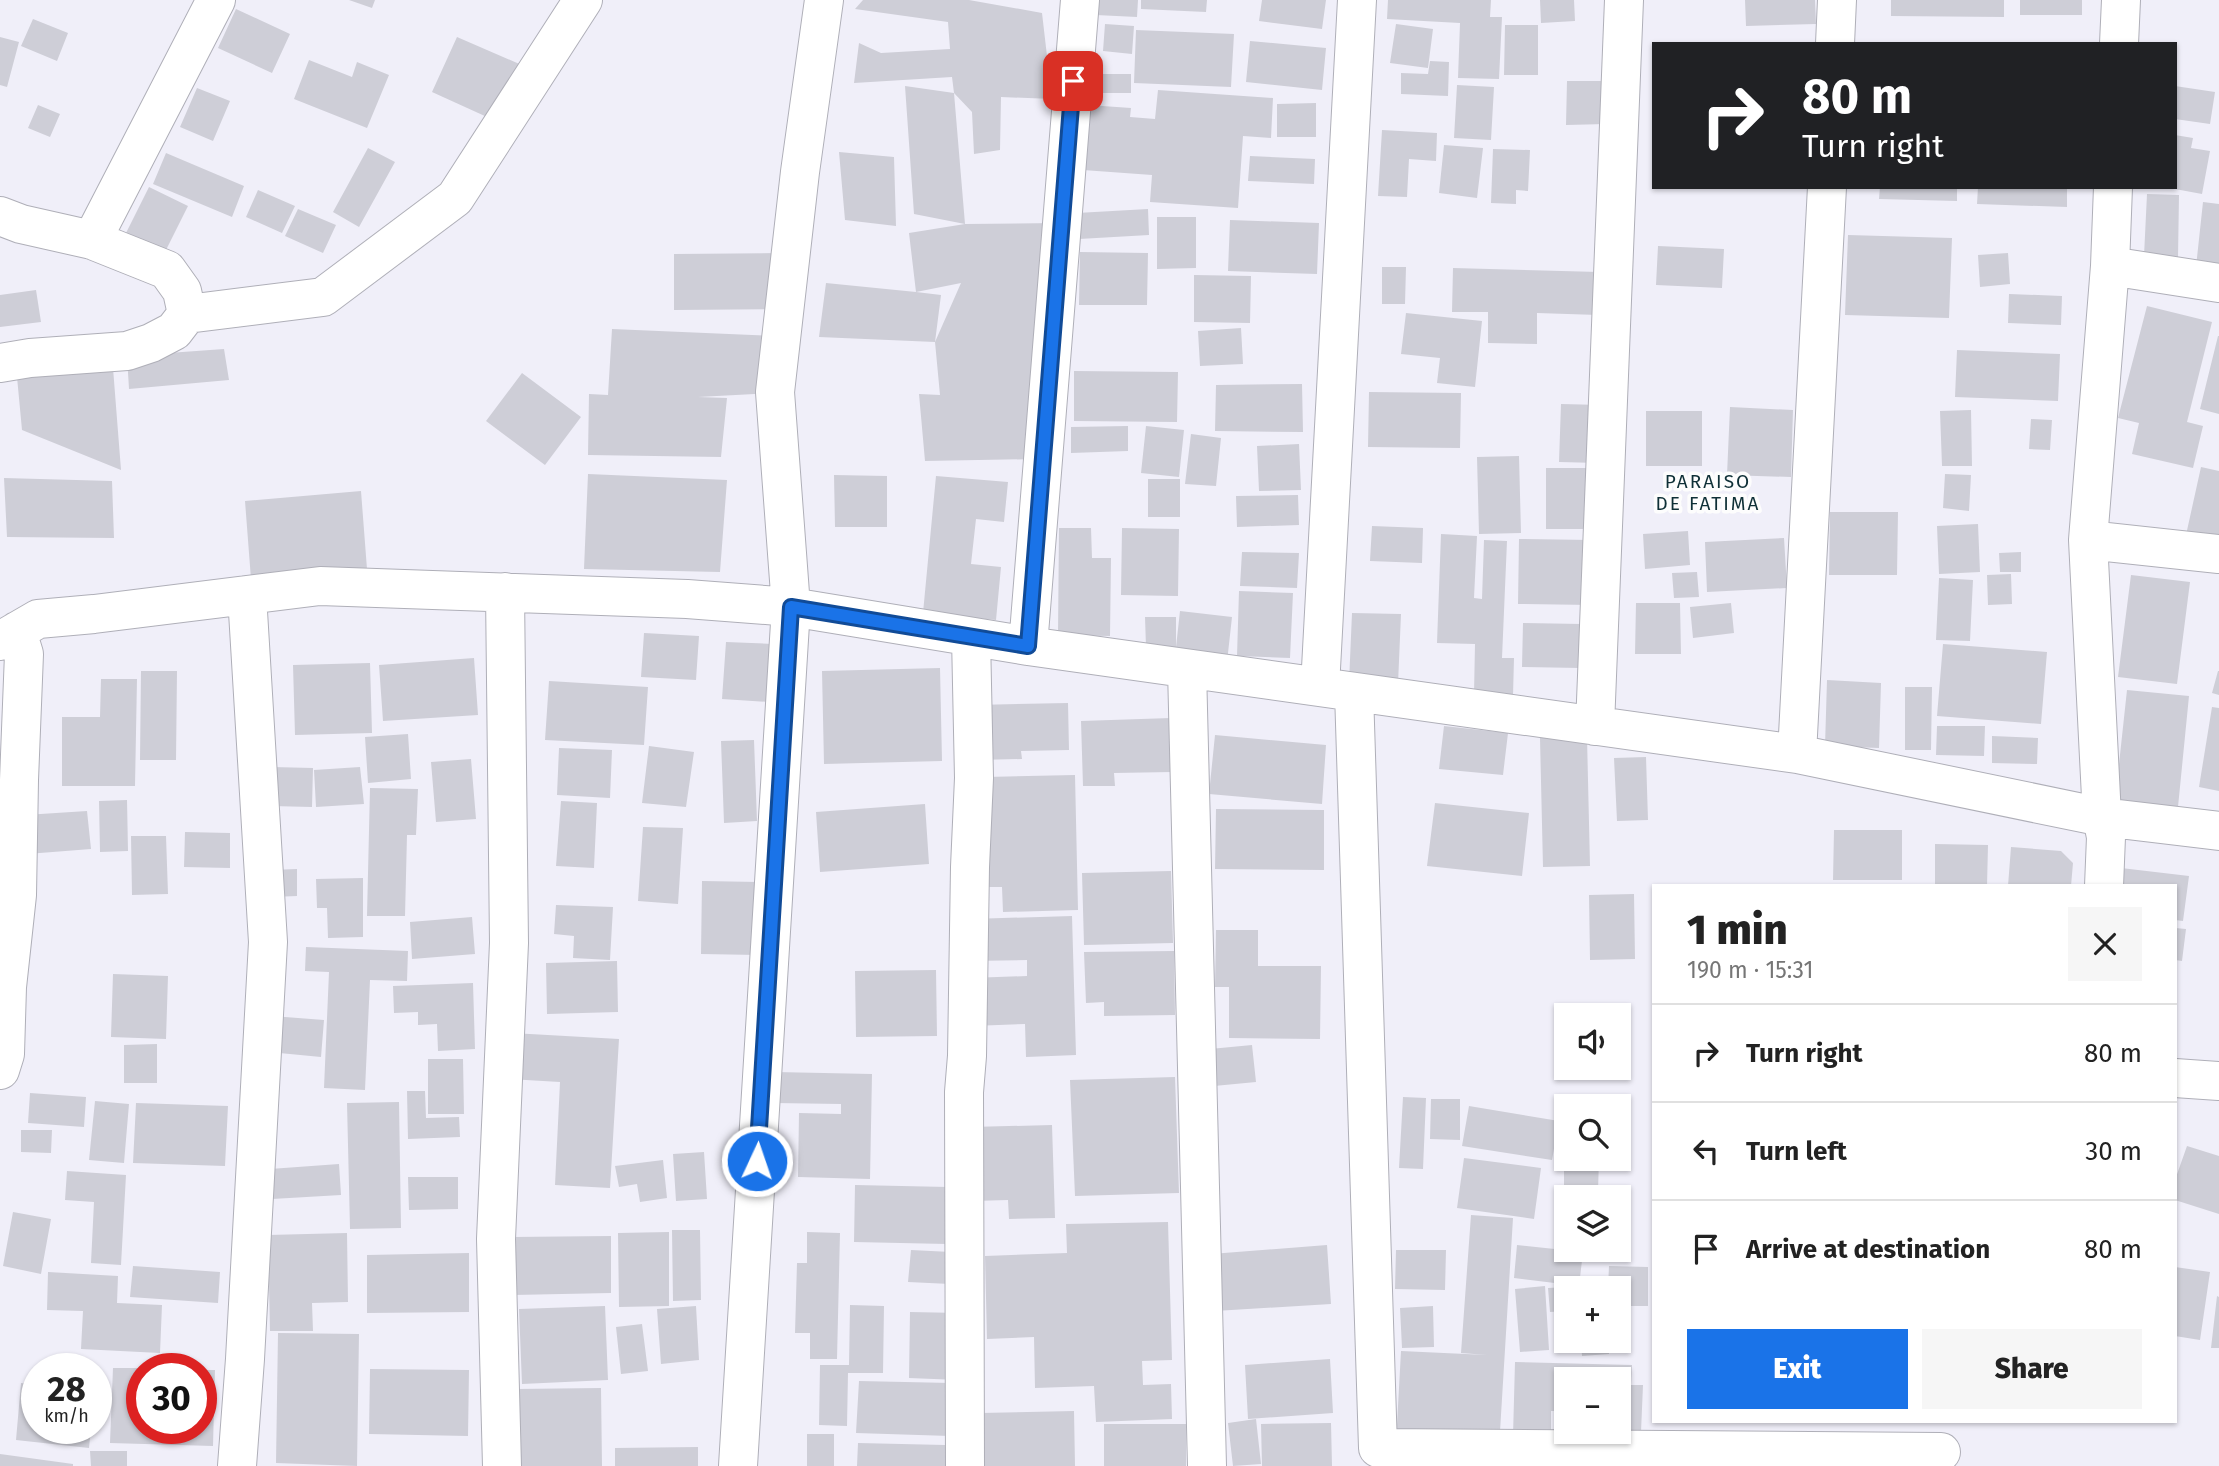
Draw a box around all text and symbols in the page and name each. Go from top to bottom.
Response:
pin [1043,51,1103,111]
icon: arrive [1054,62,1092,100]
text: 80 m [1802,67,1912,126]
icon: right [1687,70,1778,161]
text: Turn right [1802,127,1944,165]
district label: PARAISO DE FATIMA [1656,470,1760,515]
text: 1 min [1687,905,1788,955]
button: close [2068,907,2142,981]
text: 190 m · 15:31 [1687,956,1813,984]
map controls [1554,1003,1631,1444]
button: sound [1554,1003,1631,1080]
icon: right [1687,1034,1725,1072]
text: Turn right [1746,1038,1863,1069]
text: 80 m [2084,1038,2142,1069]
button: search [1554,1094,1631,1171]
position arrow [720,1124,794,1198]
icon: left [1687,1132,1725,1170]
text: Turn left [1746,1136,1847,1167]
text: 30 m [2085,1136,2142,1167]
button: layers [1554,1185,1631,1262]
icon: arrive [1687,1230,1725,1268]
text: Arrive at destination [1746,1234,1990,1265]
text: 80 m [2084,1234,2142,1265]
button: + [1554,1276,1631,1353]
button: Exit [1687,1329,1908,1409]
button: Share [1922,1329,2142,1409]
speed limit sign: 30 [126,1353,217,1444]
button: − [1554,1367,1631,1444]
text: 28 [47,1368,86,1410]
text: km/h [44,1405,89,1427]

